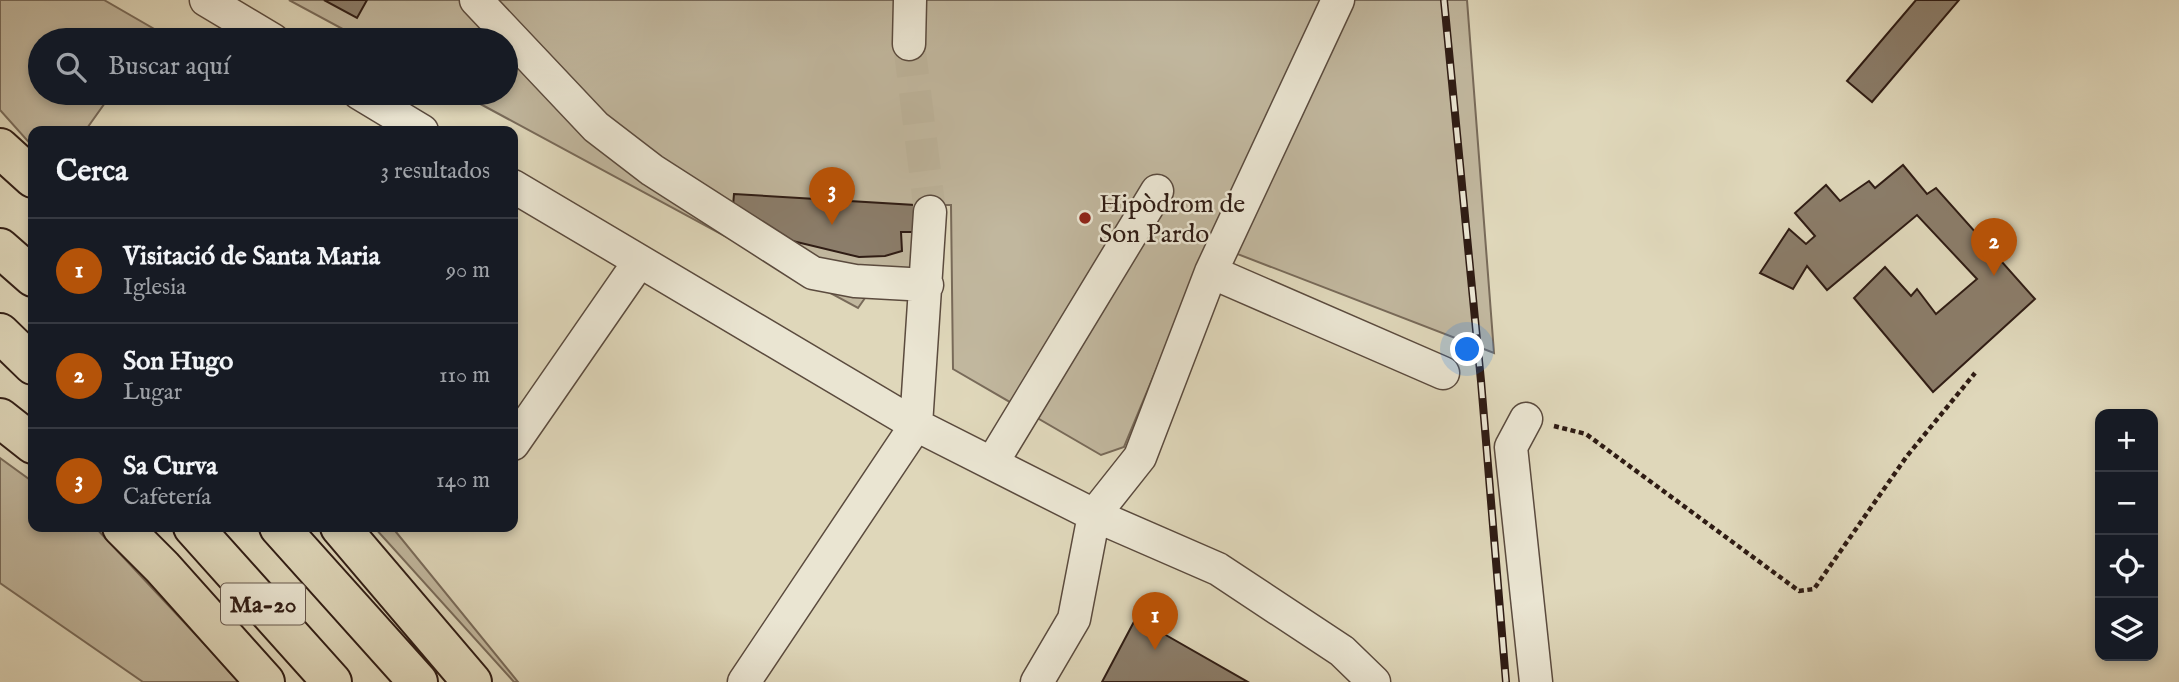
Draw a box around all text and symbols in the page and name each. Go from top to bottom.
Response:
search box [28,28,518,105]
icon: search [52,48,90,86]
text: Buscar aquí [108,50,230,83]
text: Cerca [56,153,128,191]
text: 3 resultados [380,157,490,186]
pin: 3 [809,167,855,225]
place label: Hipòdrom de Son Pardo [1099,188,1245,251]
marker: Hipòdrom de Son Pardo [1077,210,1093,226]
pin: 2 [1971,218,2017,276]
text: Visitació de Santa Maria [123,240,380,273]
text: 1 [75,256,83,285]
text: 90 m [446,256,490,285]
text: Iglesia [123,273,186,302]
your location [1450,332,1484,366]
text: Son Hugo [123,345,233,378]
text: 2 [74,361,84,390]
text: 110 m [439,361,490,390]
text: Lugar [123,378,182,407]
map controls [2095,409,2158,661]
button: + [2095,409,2158,472]
text: Sa Curva [123,450,218,483]
text: 3 [75,466,83,495]
text: 140 m [436,466,490,495]
button: − [2095,472,2158,535]
text: Cafetería [123,483,211,512]
button: locate [2095,535,2158,598]
road number: Ma-20 [221,584,305,624]
pin: 1 [1132,592,1178,650]
button: layers [2095,598,2158,661]

